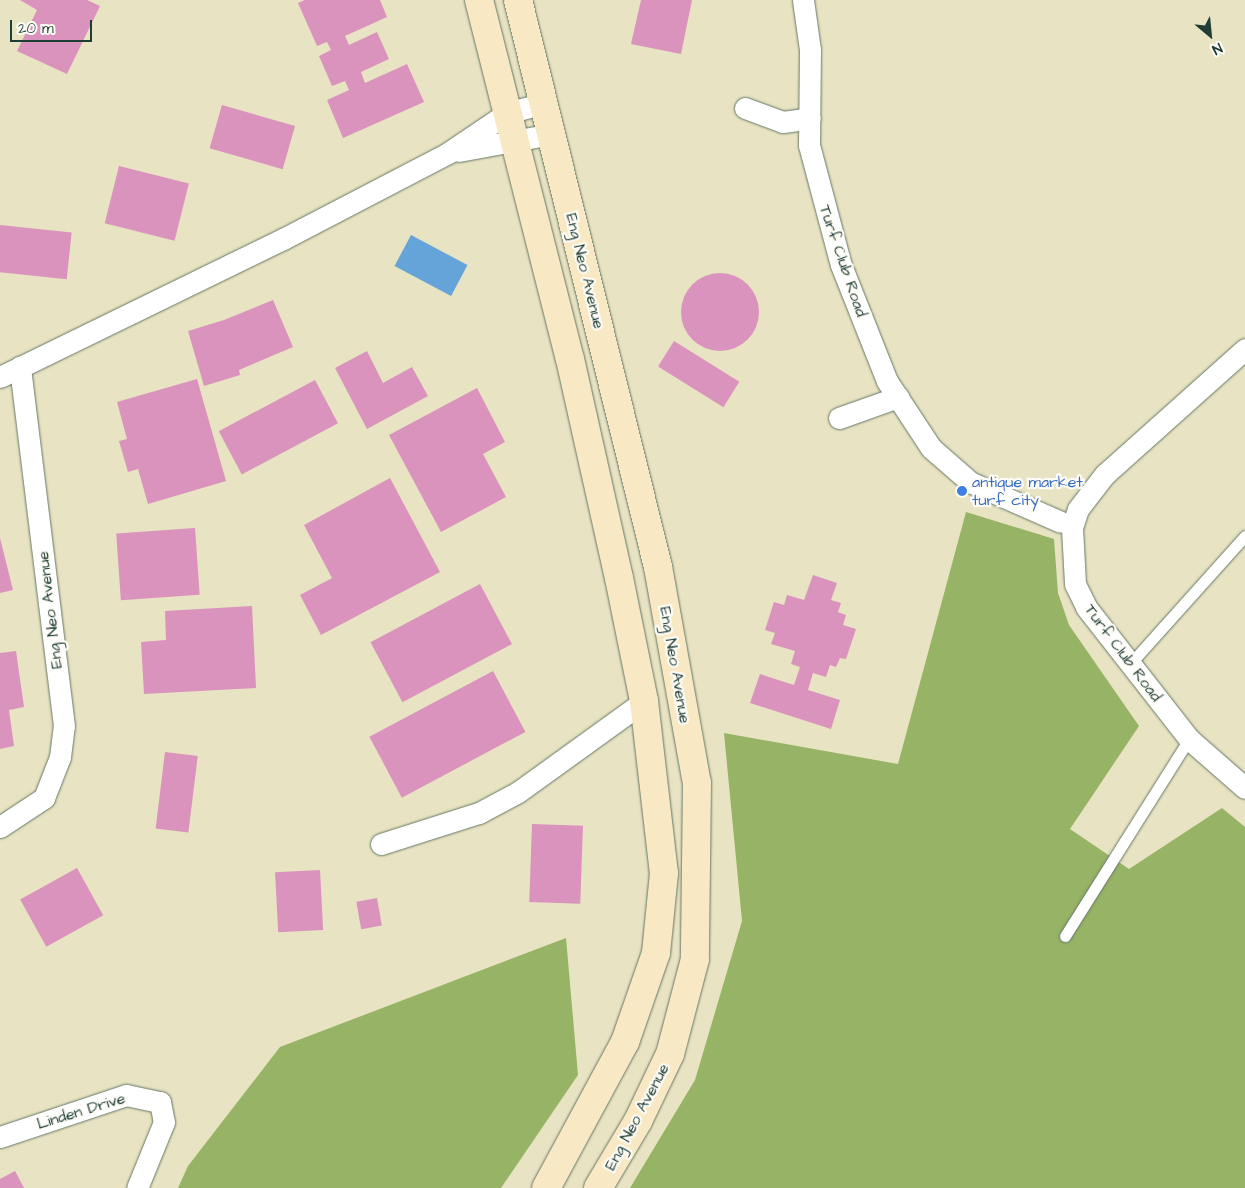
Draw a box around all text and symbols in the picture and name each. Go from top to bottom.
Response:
scale bar [12,10,95,42]
north arrow [1185,10,1235,60]
text: 20 m [18,18,54,39]
text: N [1208,37,1226,59]
street label: Turf Club Road [815,203,871,319]
street label: Eng Neo Avenue [561,211,609,331]
place label: antique market turf city [972,472,1083,510]
marker: antique market turf city [956,485,968,497]
street label: Eng Neo Avenue [33,550,67,670]
street label: Turf Club Road [1080,601,1166,705]
street label: Eng Neo Avenue [655,605,695,725]
street label: Eng Neo Avenue [601,1060,673,1174]
street label: Linden Drive [35,1088,127,1134]

